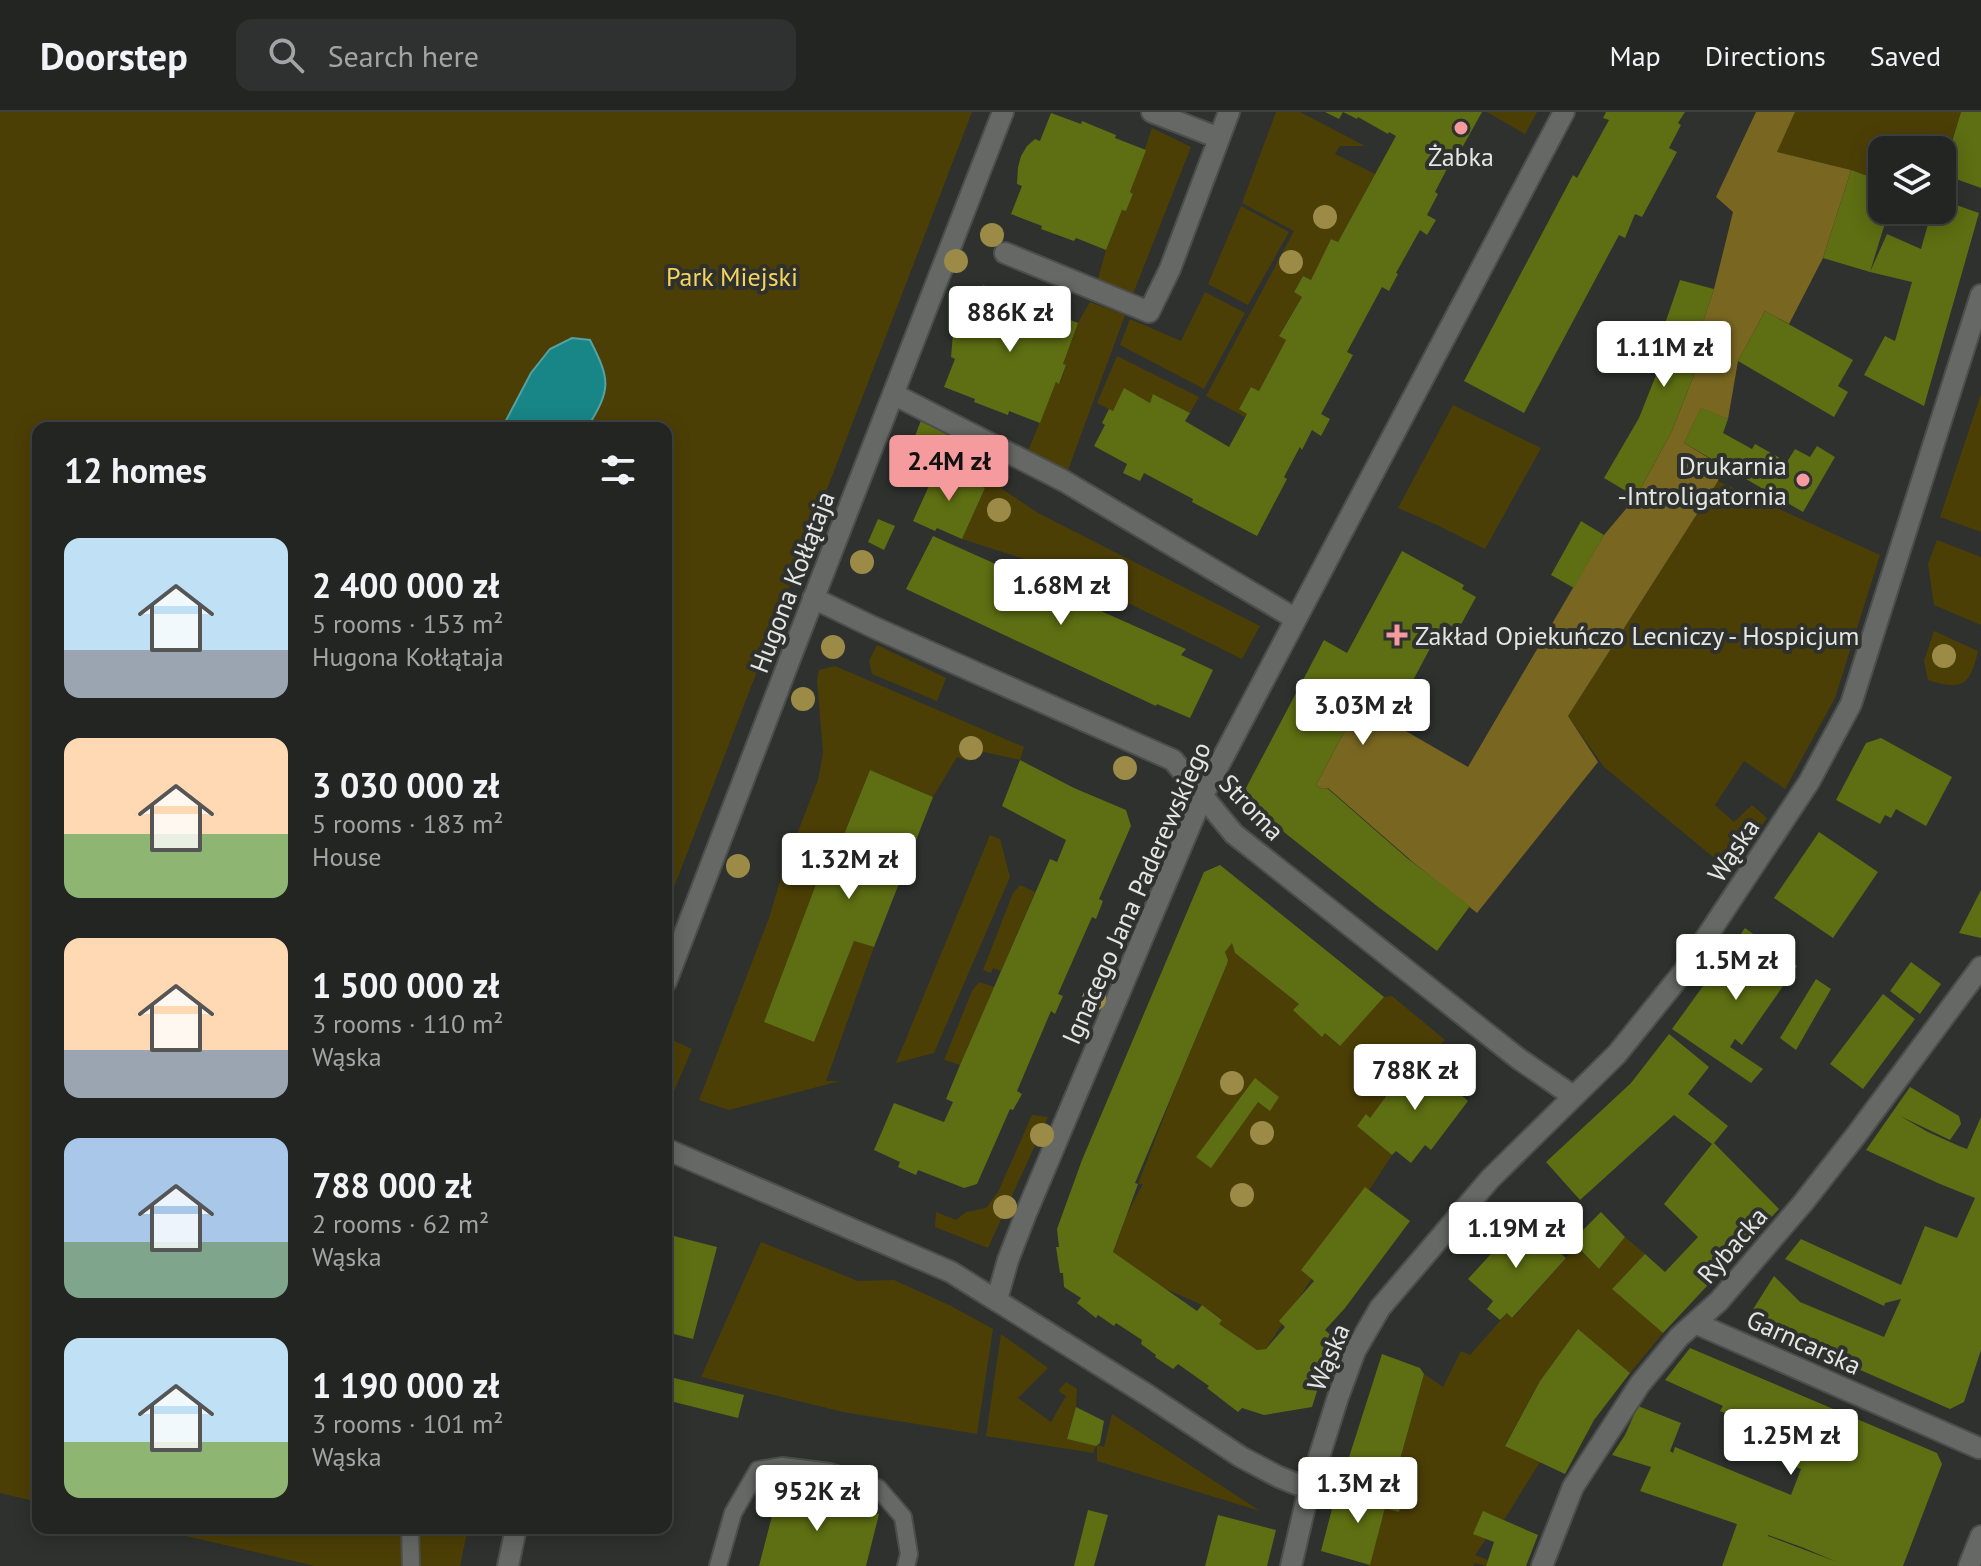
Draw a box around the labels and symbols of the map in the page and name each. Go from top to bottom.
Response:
marker: Żabka [1452,119,1470,137]
place label: Żabka [1428,140,1494,173]
park label: Park Miejski [666,260,798,293]
pin: 886K zł [936,286,1084,354]
pin: 1.11M zł [1581,321,1747,389]
pin: 2.4M zł [875,435,1023,503]
place label: Drukarnia -Introligatornia [1617,449,1787,512]
marker: Drukarnia -Introligatornia [1794,471,1812,489]
street label: Hugona Kołłątaja [742,487,842,677]
pin: 1.68M zł [978,559,1144,627]
place label: Zakład Opiekuńczo Lecniczy - Hospicjum [1415,619,1859,652]
marker: Zakład Opiekuńczo Lecniczy - Hospicjum [1386,624,1408,646]
pin: 3.03M zł [1280,679,1446,747]
street label: Ignacego Jana Paderewskiego [1054,737,1218,1049]
street label: Stroma [1213,767,1291,847]
street label: Wąska [1700,812,1766,888]
pin: 1.32M zł [766,833,932,901]
pin: 1.5M zł [1662,934,1810,1002]
pin: 788K zł [1341,1044,1489,1112]
street label: Rybacka [1690,1200,1774,1290]
pin: 1.19M zł [1433,1202,1599,1270]
street label: Garncarska [1742,1302,1866,1382]
street label: Wąska [1299,1318,1357,1396]
pin: 1.25M zł [1708,1409,1874,1477]
pin: 1.3M zł [1284,1457,1432,1525]
pin: 952K zł [743,1465,891,1533]

